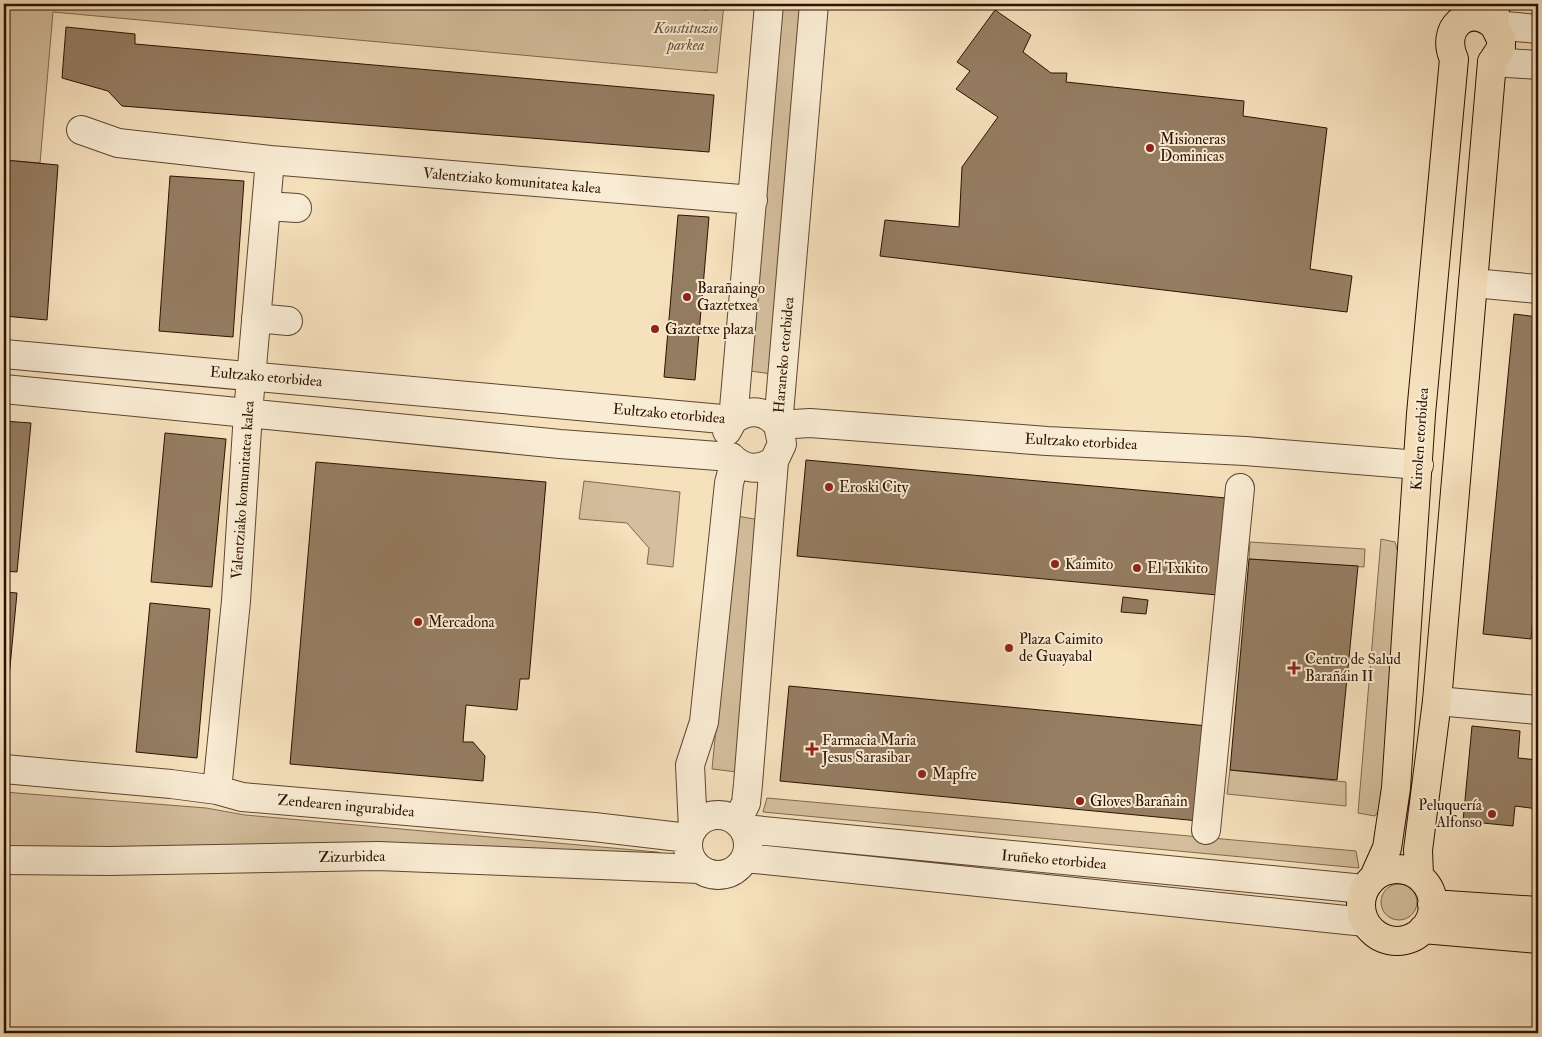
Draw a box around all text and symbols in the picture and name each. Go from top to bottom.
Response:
park label: Konstituzio parkea [653,19,718,55]
place label: Misioneras Dominicas [1160,130,1226,166]
marker: Misioneras Dominicas [1144,142,1156,154]
street label: Valentziako komunitatea kalea [422,164,603,198]
place label: Barañaingo Gaztetxea [697,279,765,315]
marker: Barañaingo Gaztetxea [681,291,693,303]
street label: Haraneko etorbidea [769,295,799,414]
place label: Gaztetxe plaza [665,320,755,340]
marker: Gaztetxe plaza [649,323,661,335]
street label: Eultzako etorbidea [209,363,324,391]
street label: Kirolen etorbidea [1407,386,1433,491]
street label: Valentziako komunitatea kalea [227,399,259,580]
street label: Eultzako etorbidea [612,400,727,428]
street label: Eultzako etorbidea [1024,430,1139,454]
place label: Eroski City [839,478,909,497]
marker: Eroski City [823,481,835,493]
place label: Kaimito [1065,555,1113,574]
marker: Kaimito [1049,558,1061,570]
place label: El Txikito [1147,559,1208,578]
marker: El Txikito [1131,562,1143,574]
place label: Mercadona [428,613,496,632]
marker: Mercadona [412,616,424,628]
place label: Plaza Caimito de Guayabal [1019,630,1103,666]
marker: Plaza Caimito de Guayabal [1003,642,1015,654]
place label: Centro de Salud Barañáin II [1305,650,1402,686]
marker: Centro de Salud Barañáin II [1287,661,1301,675]
place label: Farmacia Maria Jesus Sarasibar [821,731,917,768]
marker: Farmacia Maria Jesus Sarasibar [806,743,818,755]
place label: Mapfre [932,765,977,785]
marker: Mapfre [916,768,928,780]
street label: Zendearen ingurabidea [277,791,416,822]
place label: Gloves Barañain [1090,792,1188,811]
marker: Gloves Barañain [1074,795,1086,807]
place label: Peluquería Alfonso [1418,796,1483,832]
marker: Peluquería Alfonso [1486,808,1498,820]
street label: Iruñeko etorbidea [1001,846,1108,874]
street label: Zizurbidea [318,847,386,867]

